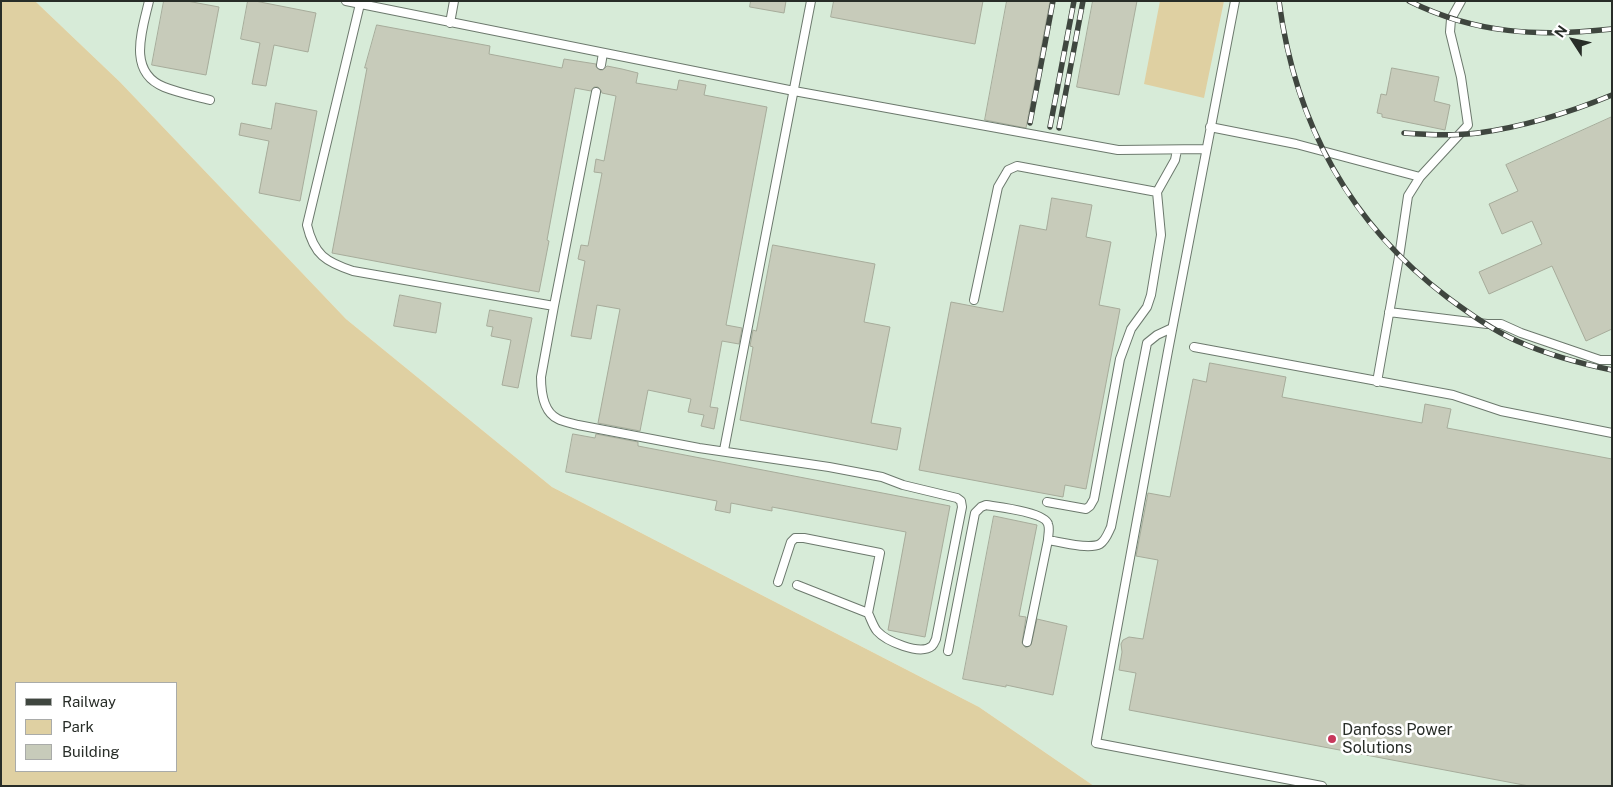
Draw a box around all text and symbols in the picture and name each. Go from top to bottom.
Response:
north arrow [1548,15,1598,65]
text: N [1551,22,1570,40]
legend [15,682,178,772]
text: Railway [62,693,116,710]
text: Park [62,718,94,735]
place label: Danfoss Power Solutions [1342,720,1453,758]
marker: Danfoss Power Solutions [1326,733,1338,745]
text: Building [62,743,120,760]

